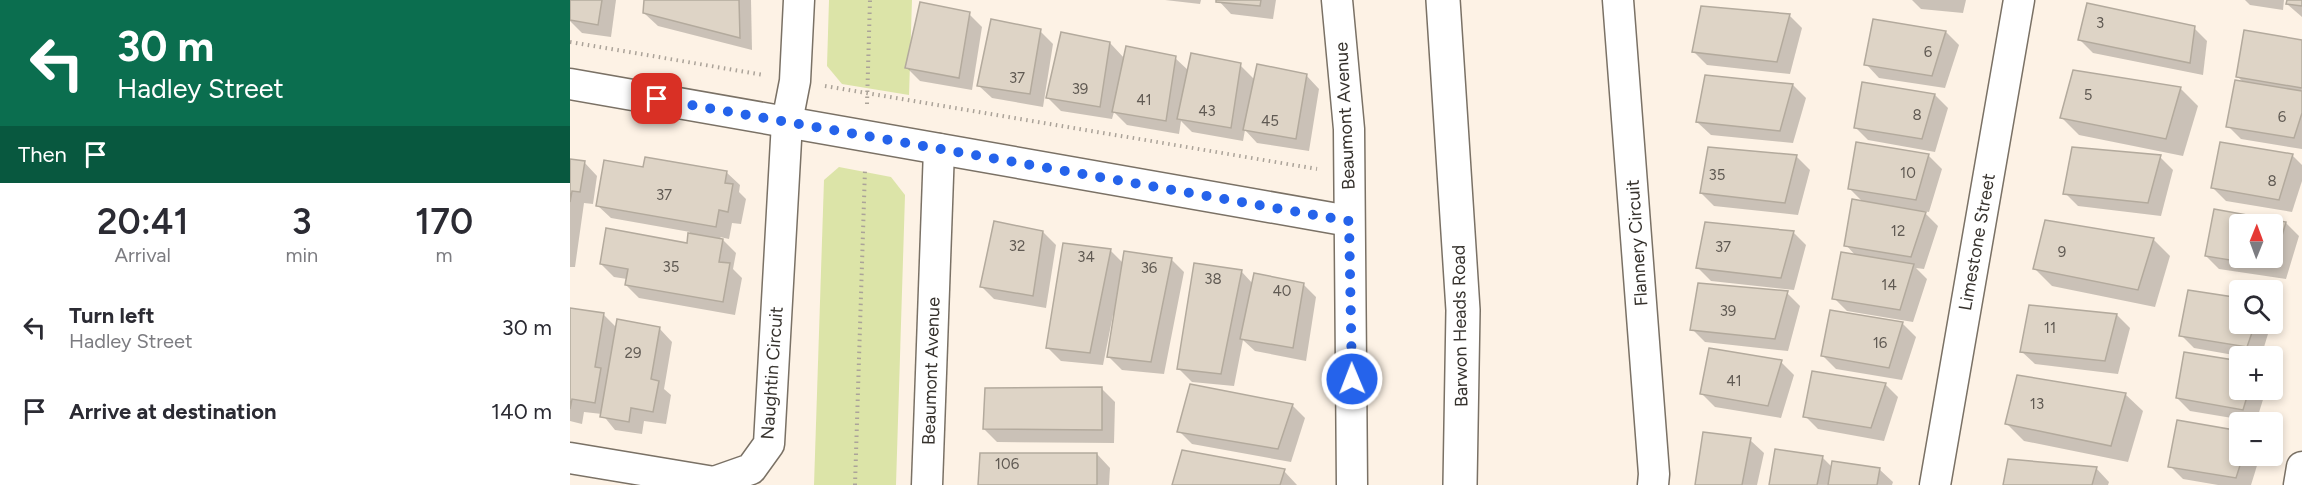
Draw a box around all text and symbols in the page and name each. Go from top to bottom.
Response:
house number: 3 [2096,14,2104,32]
text: 30 m [117,21,214,72]
icon: left [18,24,96,102]
street label: Beaumont Avenue [1330,41,1360,190]
house number: 6 [1924,43,1933,61]
house number: 37 [1009,69,1025,87]
text: Hadley Street [117,72,284,105]
pin [631,73,682,124]
house number: 39 [1072,80,1088,98]
icon: arrive [640,82,673,115]
house number: 5 [2084,86,2092,104]
house number: 41 [1136,91,1152,109]
house number: 43 [1198,102,1216,120]
house number: 8 [1912,106,1922,124]
house number: 6 [2278,108,2287,126]
house number: 45 [1261,112,1279,130]
icon: arrive [79,138,112,171]
text: Then [18,141,67,168]
house number: 10 [1900,164,1916,182]
house number: 35 [1709,166,1725,184]
street label: Limestone Street [1954,171,2000,312]
house number: 8 [2267,172,2277,190]
street label: Flannery Circuit [1622,179,1652,307]
house number: 37 [656,186,672,204]
text: 20:41 [97,200,189,243]
text: 3 [292,200,312,243]
text: 170 [415,200,473,243]
north arrow [2229,214,2283,268]
map controls [2229,214,2283,466]
house number: 12 [1891,222,1905,240]
house number: 32 [1009,237,1025,255]
house number: 37 [1715,238,1731,256]
text: Arrival [114,243,171,267]
text: min [285,243,318,267]
text: m [436,243,453,267]
house number: 9 [2058,243,2066,261]
street label: Barwon Heads Road [1448,245,1472,407]
house number: 34 [1077,248,1095,266]
house number: 35 [663,258,679,276]
house number: 36 [1141,259,1158,277]
house number: 38 [1204,270,1222,288]
house number: 14 [1881,276,1897,294]
button: search [2229,280,2283,334]
house number: 40 [1273,282,1291,300]
street label: Beaumont Avenue [917,297,945,445]
text: Turn left [69,302,155,329]
house number: 39 [1720,302,1736,320]
street label: Naughtin Circuit [756,306,788,440]
icon: left [18,311,51,344]
text: 30 m [502,314,552,341]
house number: 11 [2044,319,2056,337]
text: Hadley Street [69,329,192,353]
house number: 16 [1873,334,1888,352]
house number: 29 [625,344,641,362]
button: + [2229,346,2283,400]
position arrow [1320,347,1384,411]
house number: 41 [1726,372,1742,390]
icon: arrive [18,395,51,428]
house number: 13 [2030,395,2044,413]
text: Arrive at destination [69,398,277,425]
text: 140 m [491,398,552,425]
button: − [2229,412,2283,466]
house number: 106 [995,455,1020,473]

